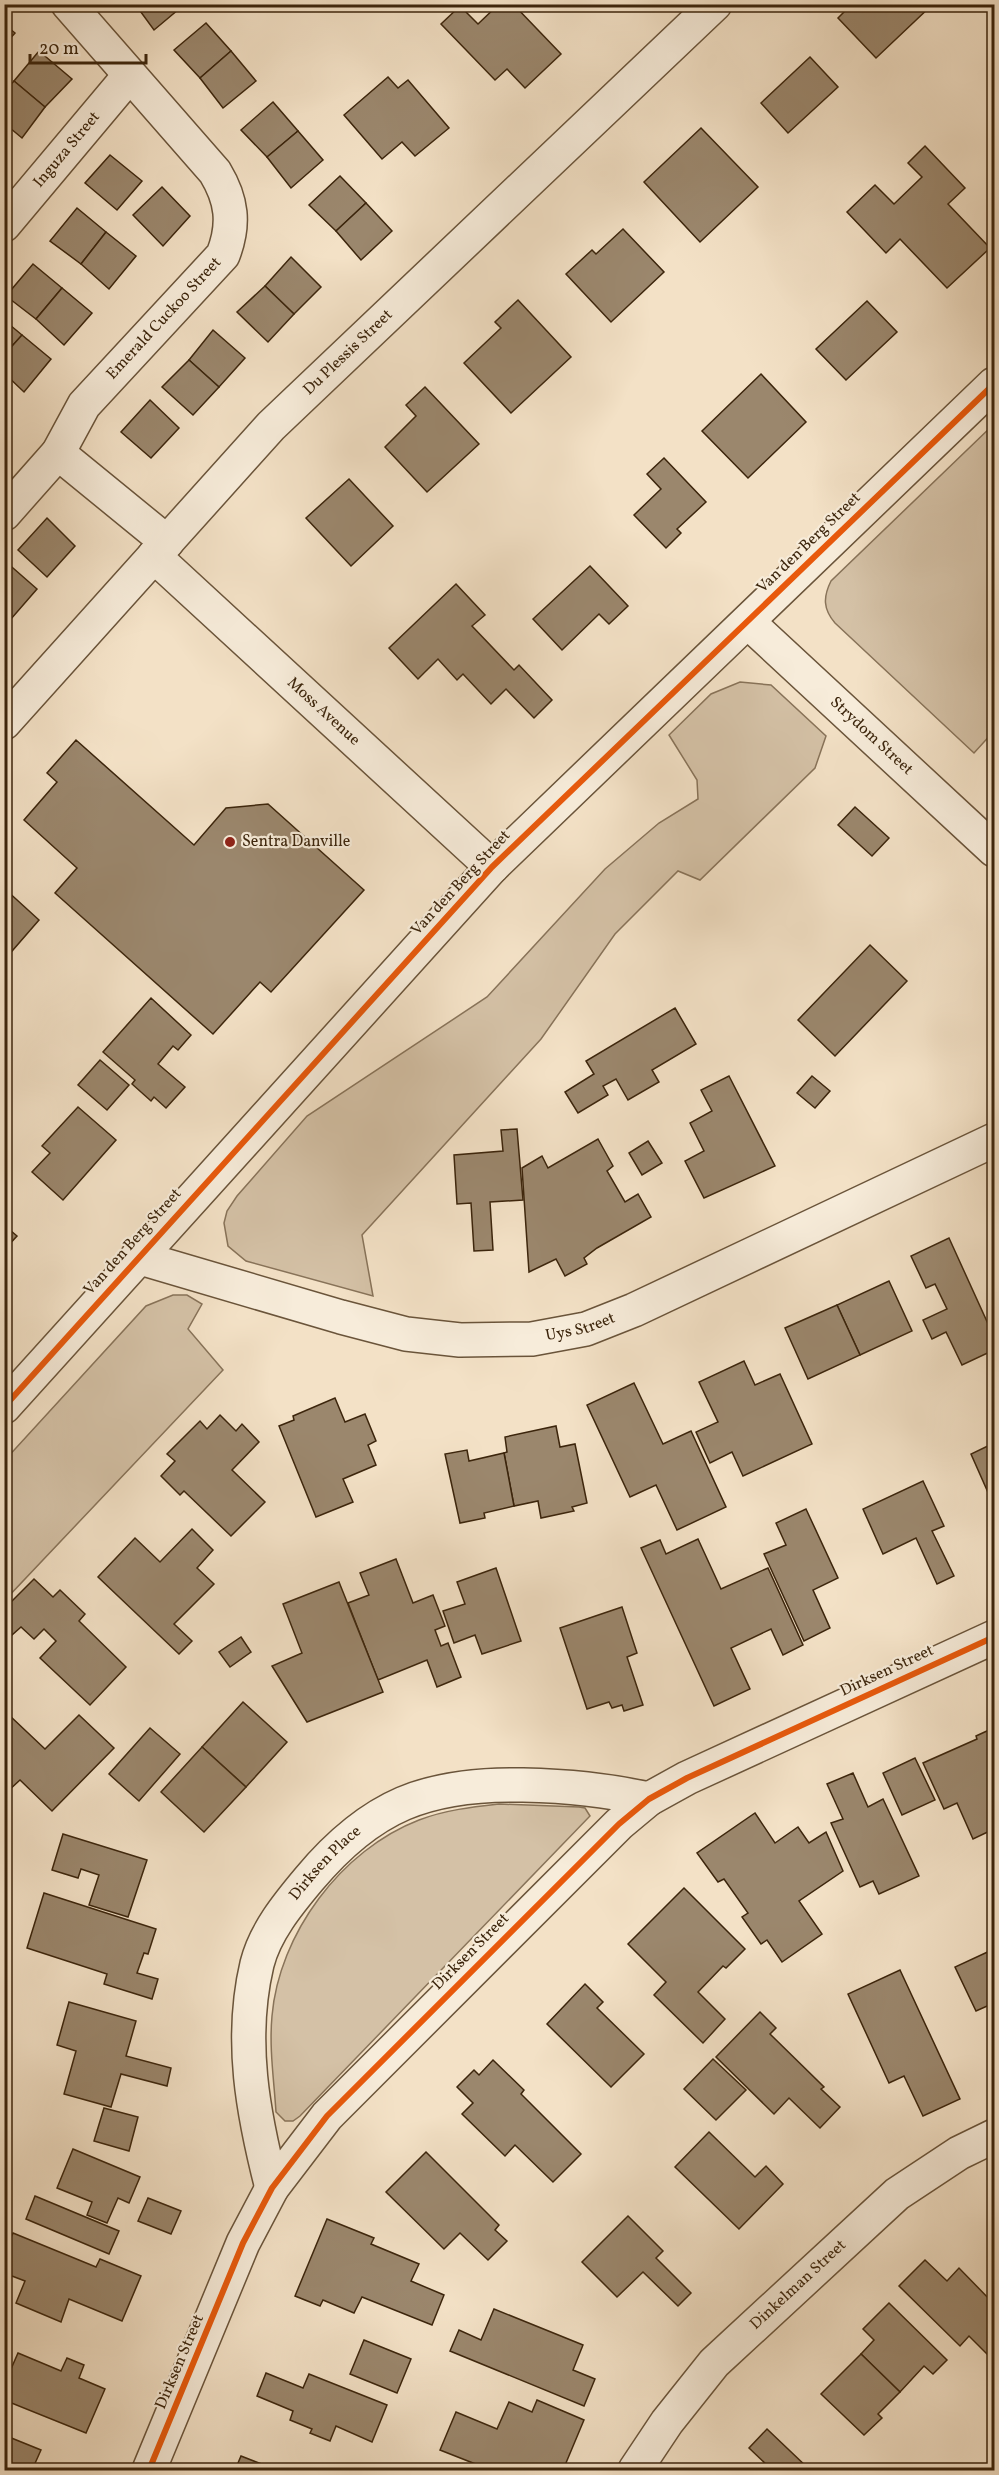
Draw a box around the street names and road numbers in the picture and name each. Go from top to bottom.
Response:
street label: Inguza Street [28,107,106,193]
street label: Emerald Cuckoo Street [102,252,227,385]
street label: Du Plessis Street [299,304,398,401]
street label: Van den Berg Street [752,487,866,599]
street label: Moss Avenue [282,672,365,751]
street label: Strydom Street [825,692,918,781]
street label: Van den Berg Street [406,825,516,941]
street label: Van den Berg Street [79,1183,187,1300]
street label: Uys Street [544,1307,619,1347]
street label: Dirksen Street [837,1640,938,1702]
street label: Dirksen Place [284,1821,366,1905]
street label: Dirksen Street [427,1908,515,1996]
street label: Dinkelman Street [745,2235,852,2335]
street label: Dirksen Street [150,2311,210,2413]

